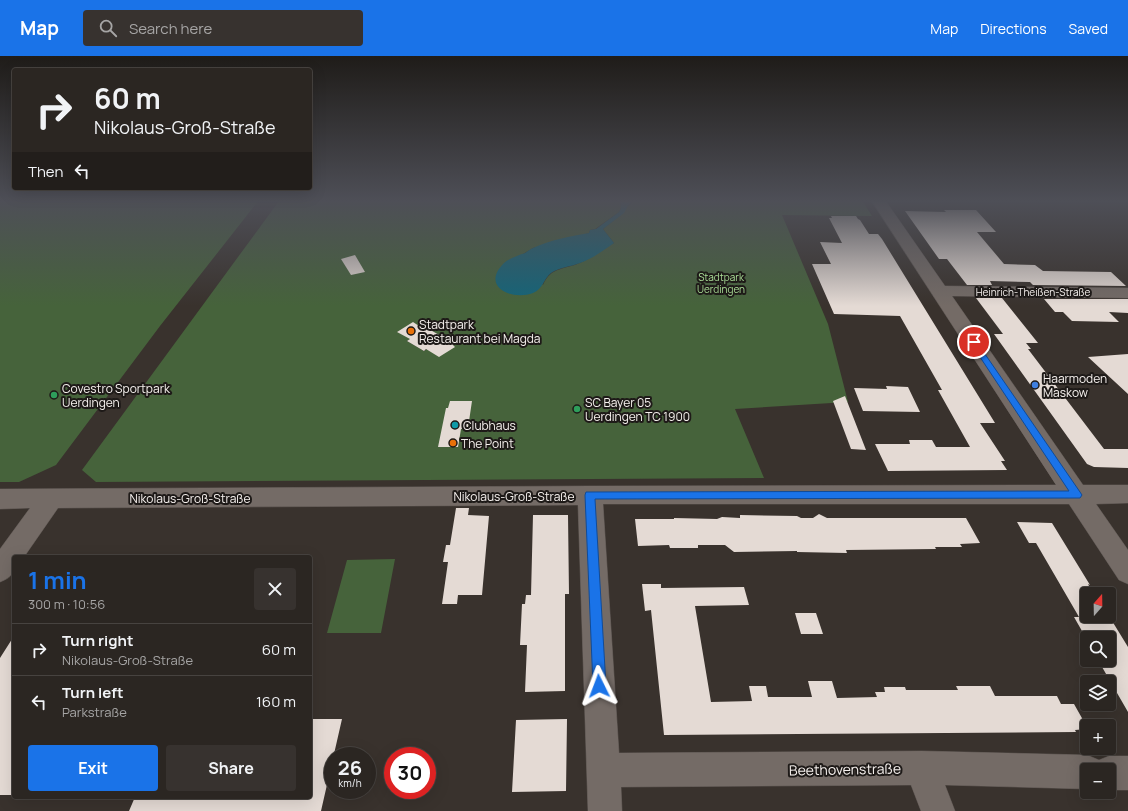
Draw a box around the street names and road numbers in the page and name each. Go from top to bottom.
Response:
street label: Heinrich-Theißen-Straße [976,285,1090,299]
street label: Nikolaus-Groß-Straße [453,488,575,505]
street label: Nikolaus-Groß-Straße [129,490,251,507]
street label: Beethovenstraße [789,759,901,779]

